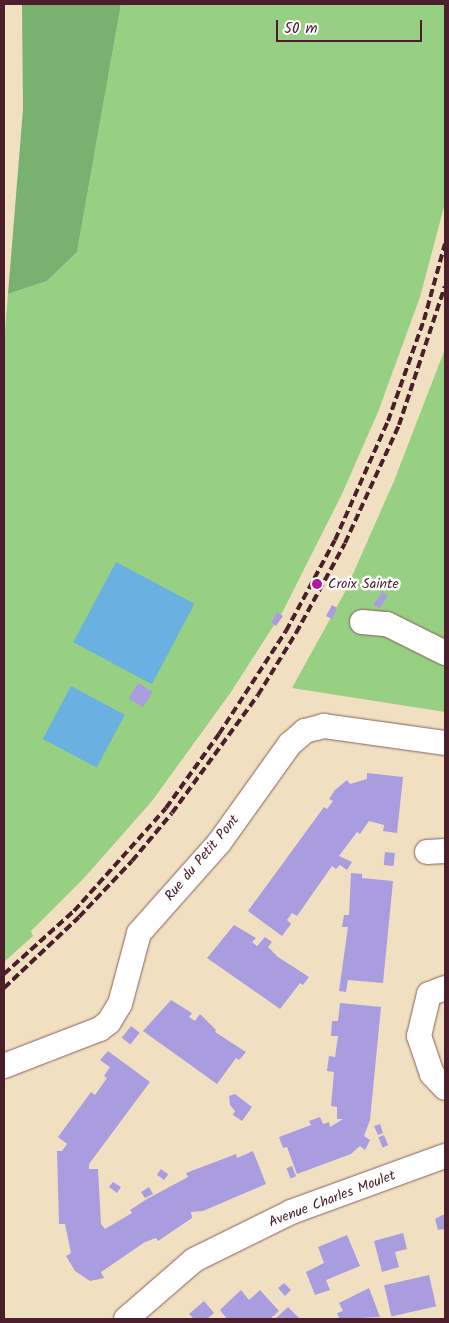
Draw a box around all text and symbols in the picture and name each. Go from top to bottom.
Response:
scale bar [279,10,425,42]
text: 50 m [284,17,318,41]
place label: Croix Sainte [328,576,399,592]
marker: Croix Sainte [310,577,324,591]
street label: Rue du Petit Pont [161,812,243,904]
street label: Avenue Charles Moulet [266,1167,398,1231]

